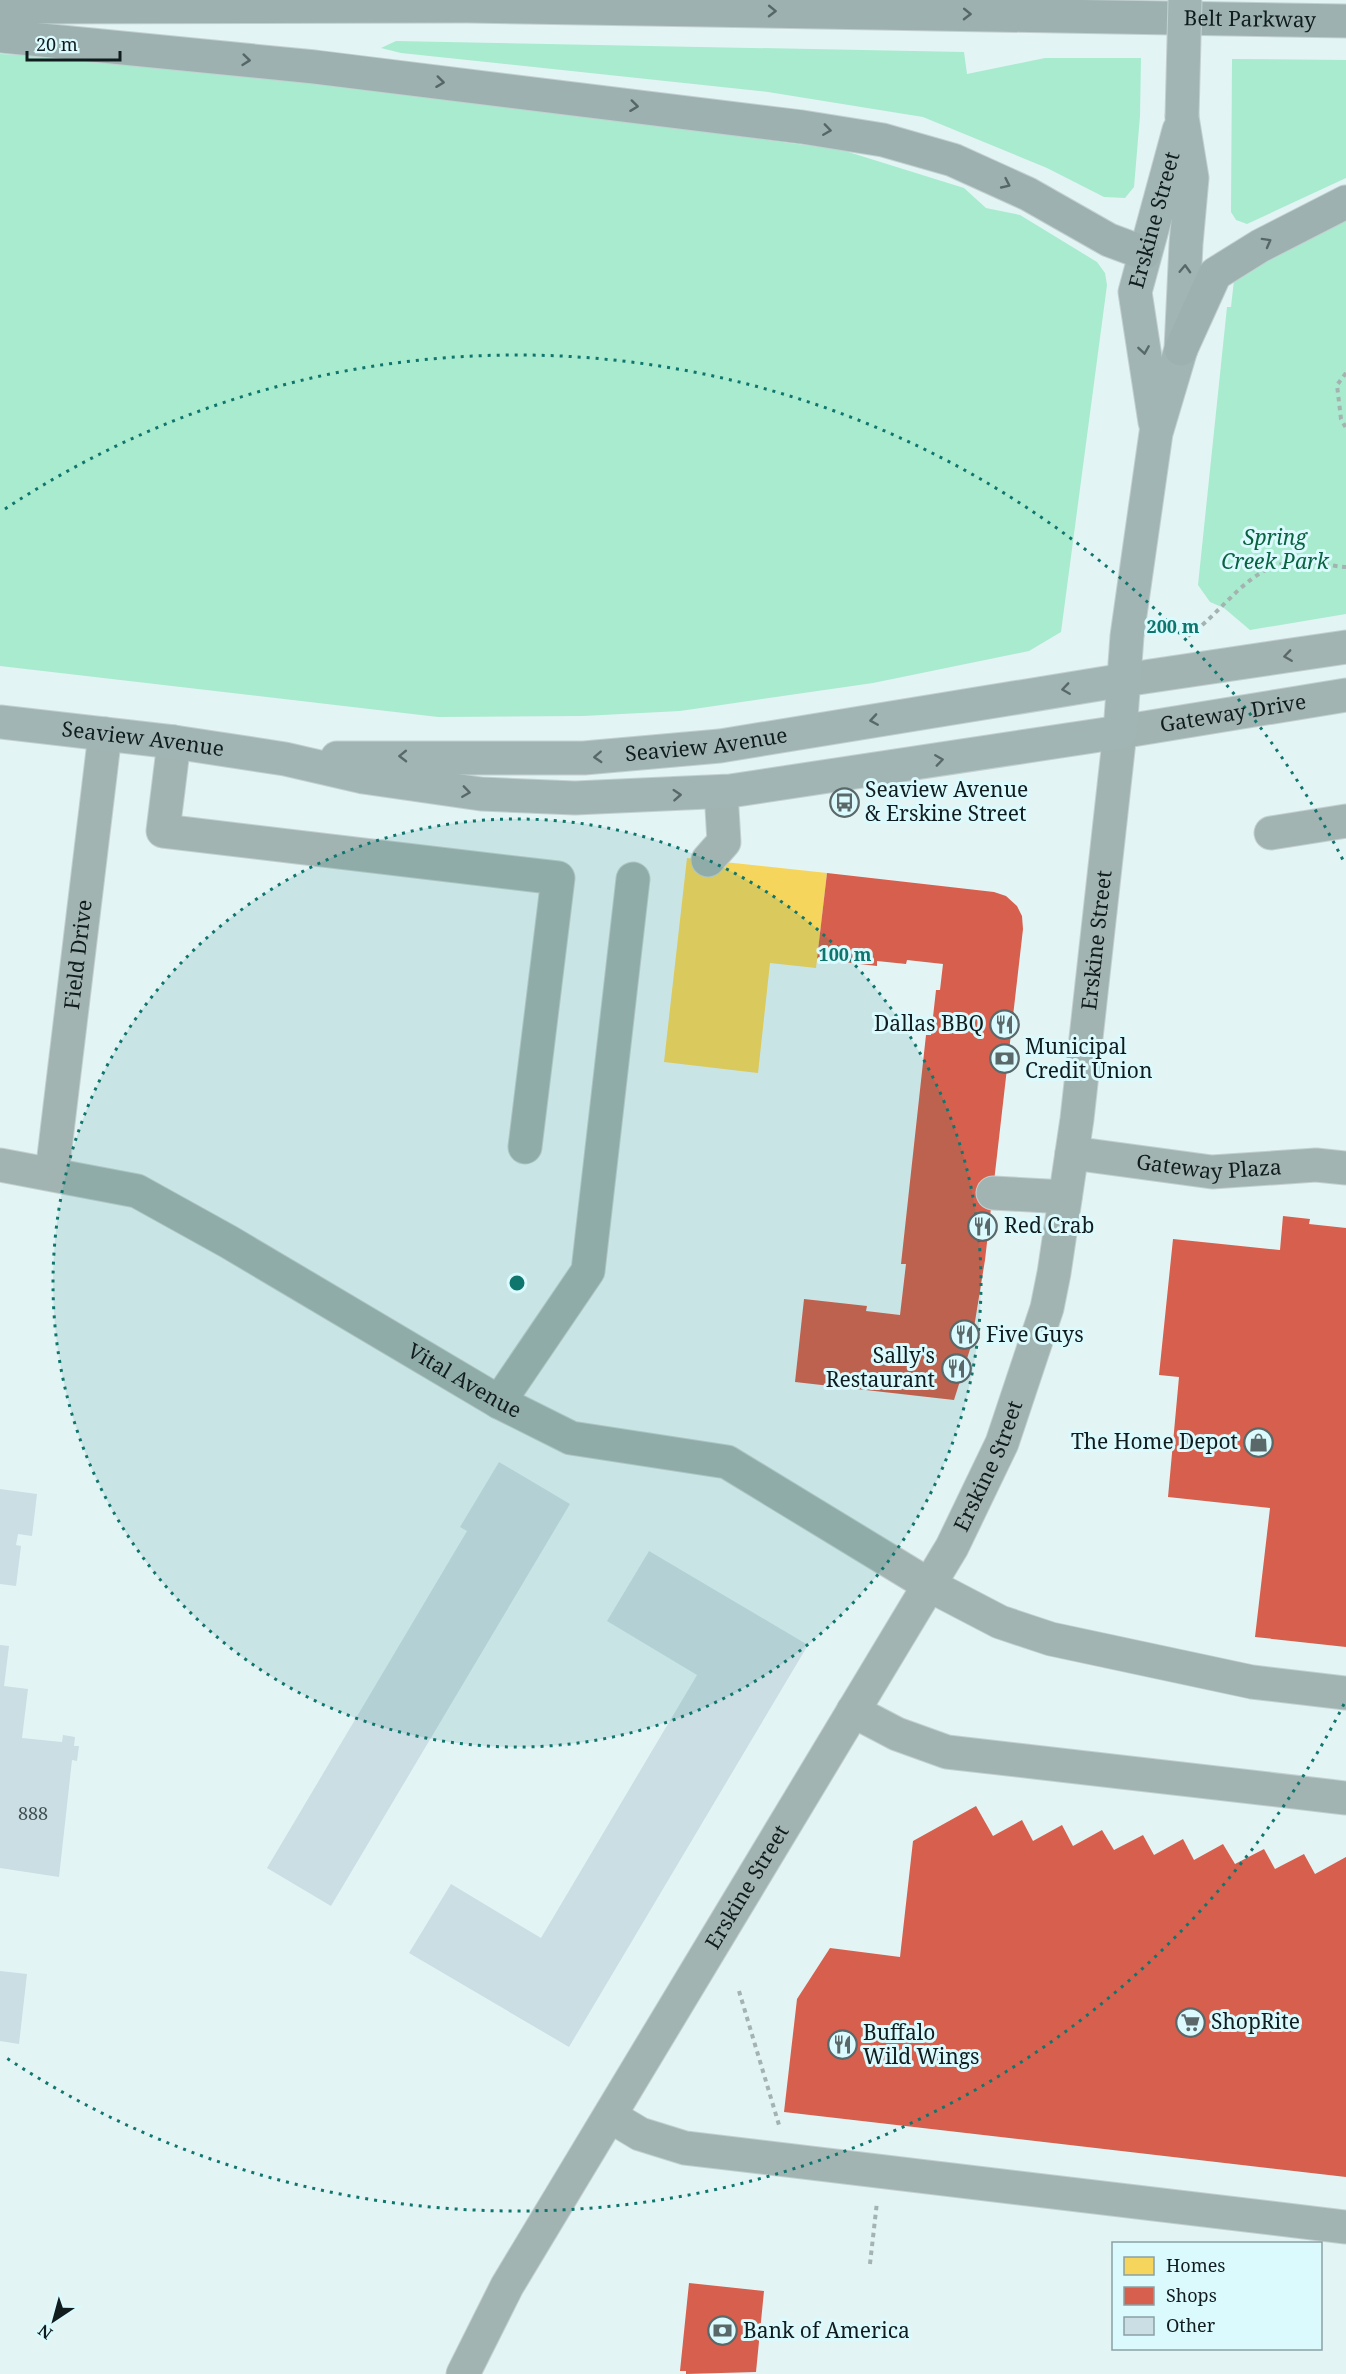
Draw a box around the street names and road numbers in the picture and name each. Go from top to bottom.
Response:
street label: Belt Parkway [1183,3,1316,33]
street label: Erskine Street [1122,148,1185,291]
street label: Gateway Drive [1158,687,1308,738]
street label: Seaview Avenue [60,714,226,763]
street label: Seaview Avenue [624,720,789,767]
street label: Erskine Street [1074,869,1118,1011]
street label: Field Drive [57,898,98,1011]
street label: Gateway Plaza [1135,1147,1282,1185]
street label: Vital Avenue [403,1336,526,1424]
street label: Erskine Street [947,1397,1028,1536]
street label: Erskine Street [698,1819,795,1954]

